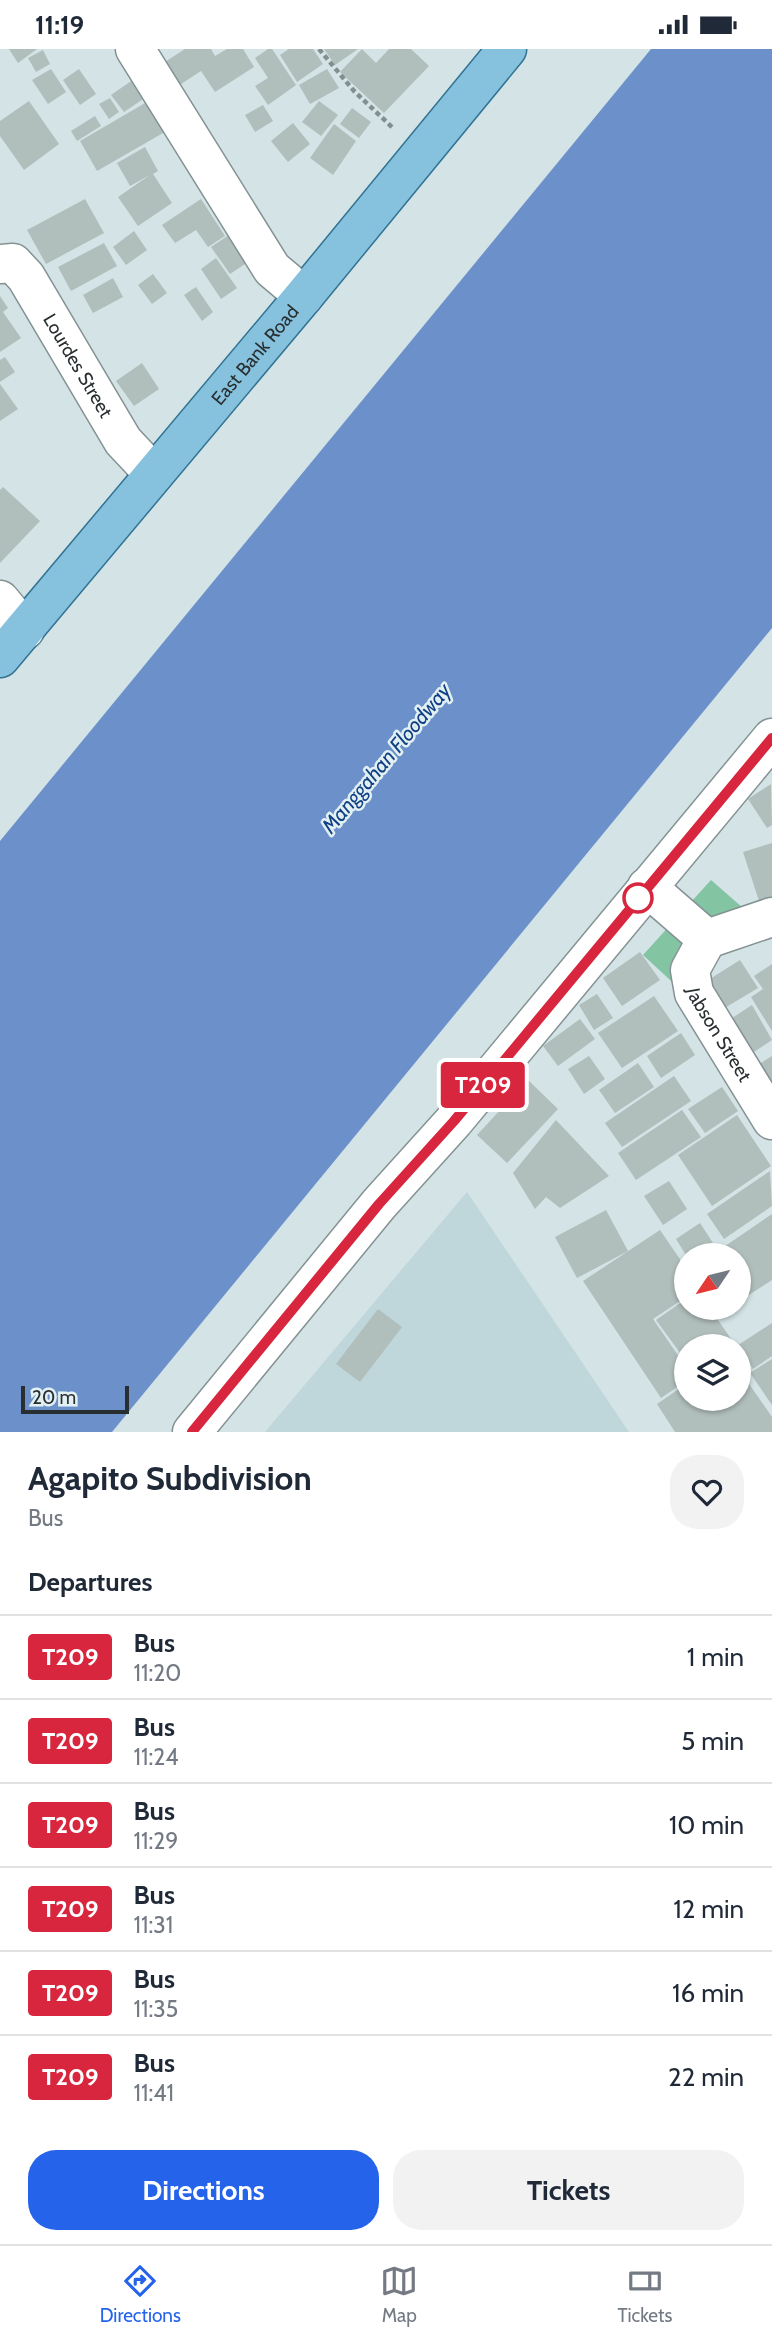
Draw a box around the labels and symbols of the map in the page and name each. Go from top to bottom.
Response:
street label: East Bank Road [206,300,303,409]
street label: Lourdes Street [39,309,118,422]
water label: Manggahan Floodway [315,677,457,839]
unlabelled marker [623,883,653,913]
street label: Jabson Street [682,985,757,1086]
line badge: T209 [434,1062,532,1108]
north arrow [674,1243,751,1319]
scale bar [21,1383,130,1415]

